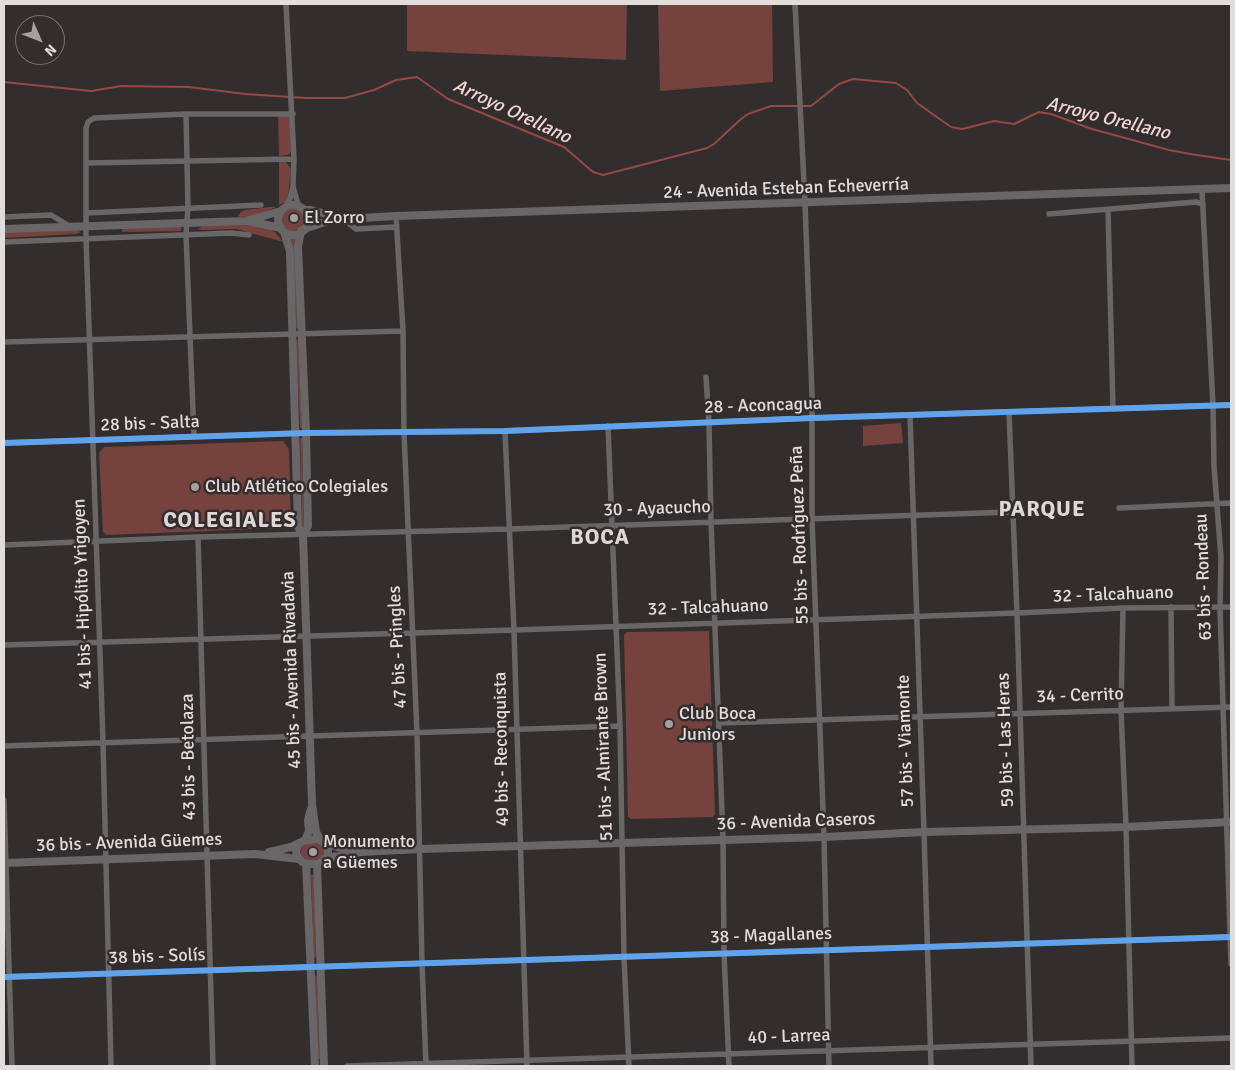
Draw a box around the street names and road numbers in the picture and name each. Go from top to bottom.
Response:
street label: 24 - Avenida Esteban Echeverría [663,174,909,204]
street label: 28 - Aconcagua [704,393,822,419]
street label: 28 bis - Salta [100,411,200,437]
street label: 55 bis - Rodríguez Peña [786,445,814,625]
street label: 30 - Ayacucho [603,496,711,522]
street label: 41 bis - Hipólito Yrigoyen [69,498,97,690]
street label: 63 bis - Rondeau [1191,513,1217,641]
street label: 45 bis - Avenida Rivadavia [278,571,306,769]
street label: 32 - Talcahuano [1052,582,1174,608]
street label: 47 bis - Pringles [384,585,412,709]
street label: 32 - Talcahuano [647,595,769,621]
street label: 51 bis - Almirante Brown [590,652,618,842]
street label: 49 bis - Reconquista [490,672,514,826]
street label: 59 bis - Las Heras [993,672,1019,808]
street label: 57 bis - Viamonte [893,674,919,808]
street label: 34 - Cerrito [1036,684,1124,708]
street label: 43 bis - Betolaza [177,693,201,821]
street label: 36 - Avenida Caseros [716,808,876,836]
street label: 36 bis - Avenida Güemes [35,829,223,857]
street label: 38 - Magallanes [710,923,832,949]
street label: 38 bis - Solís [108,945,206,969]
street label: 40 - Larrea [747,1025,831,1049]

